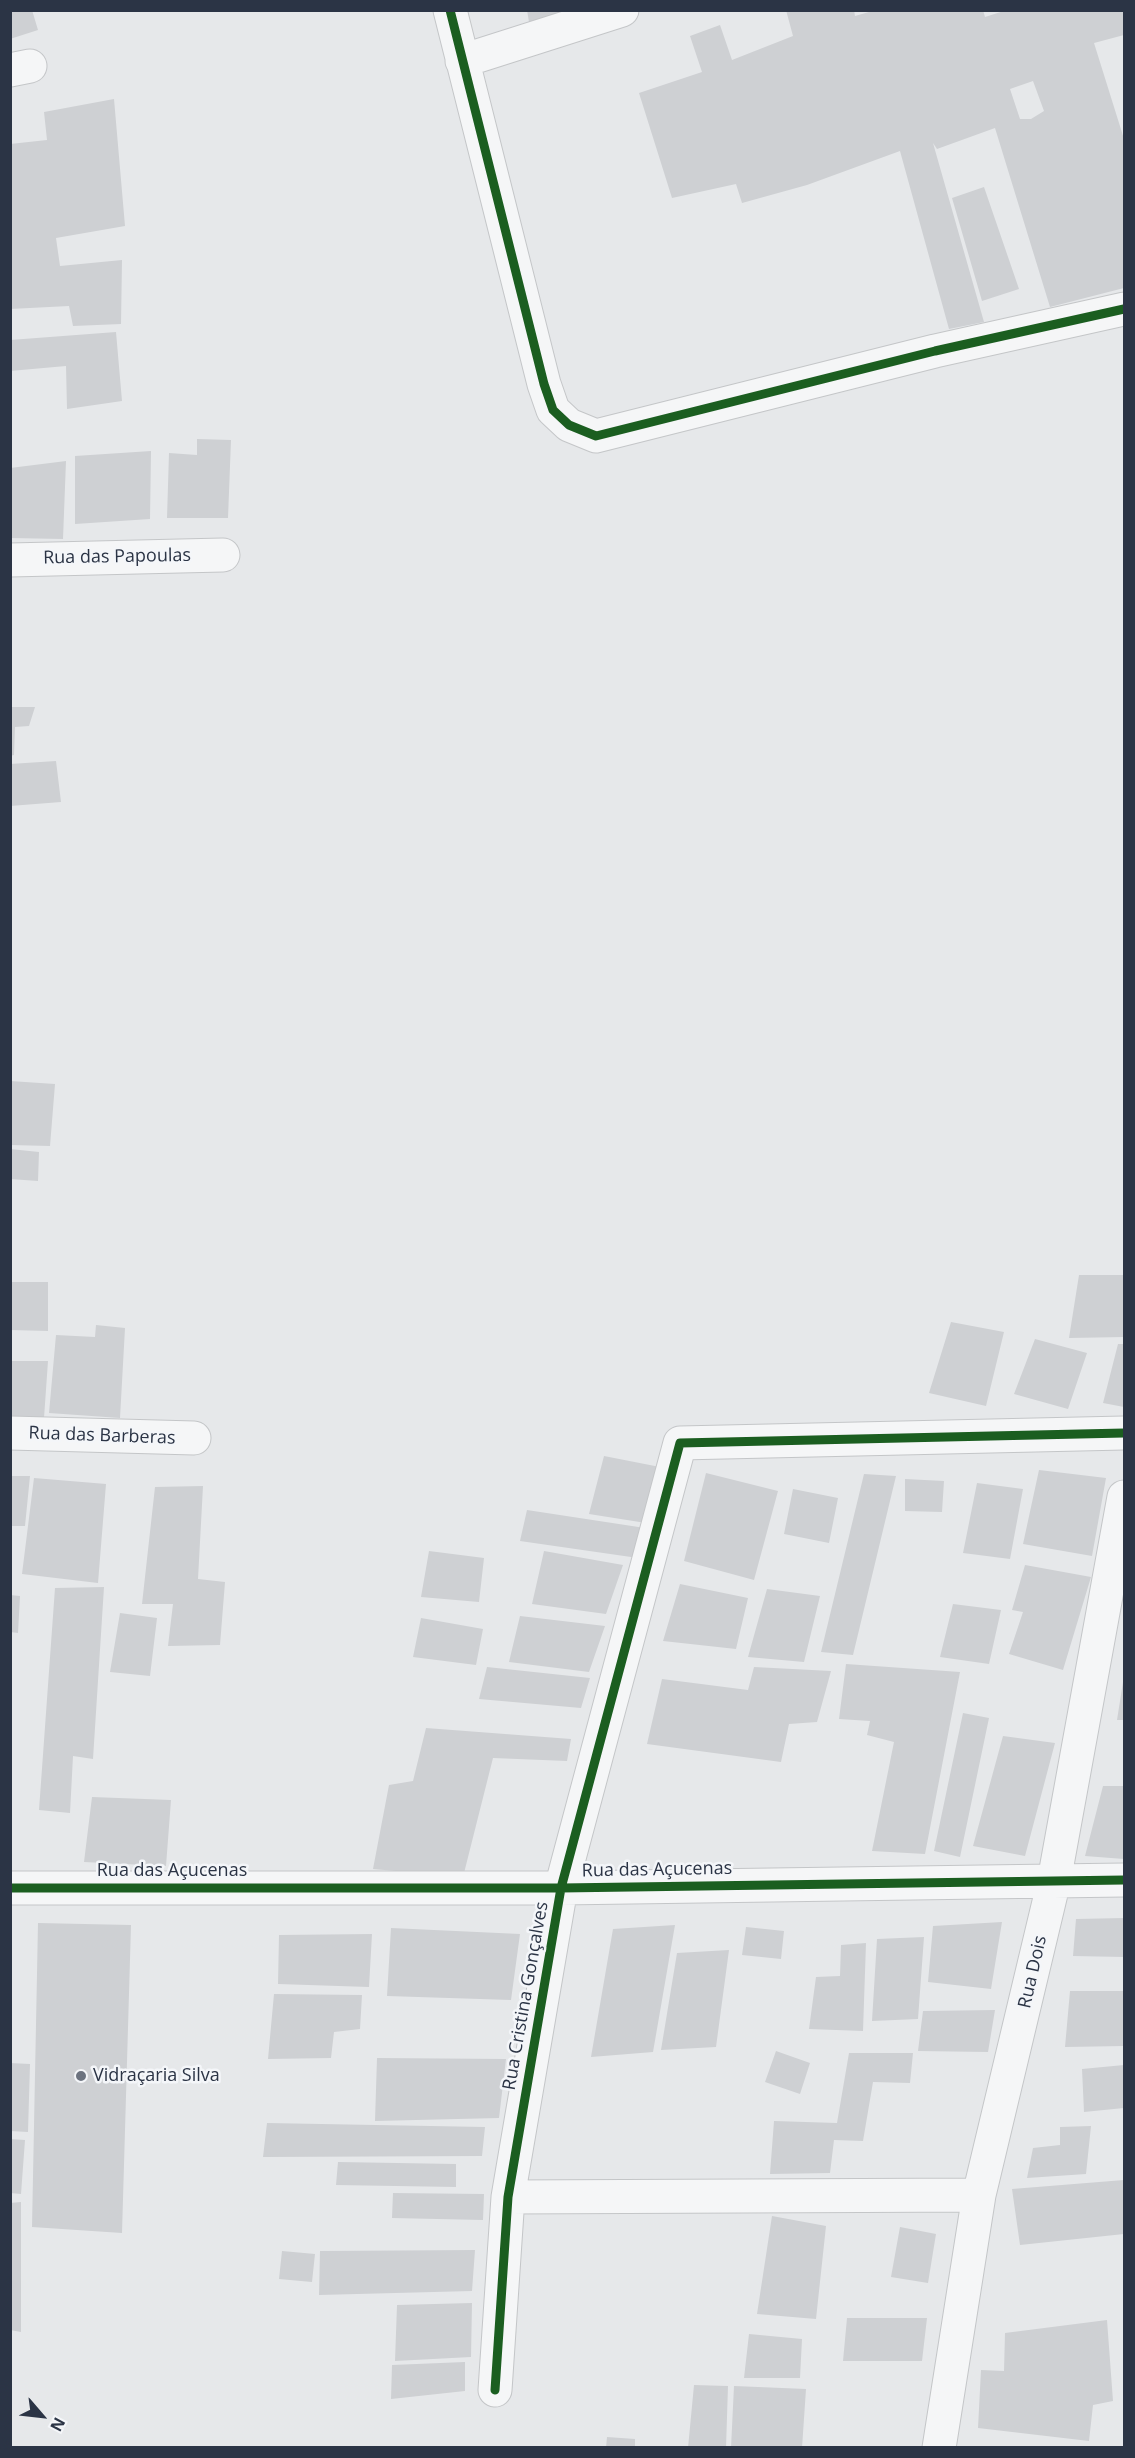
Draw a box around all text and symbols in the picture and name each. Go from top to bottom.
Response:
street label: Rua das Papoulas [43,545,191,569]
street label: Rua das Barberas [28,1423,176,1449]
street label: Rua das Açucenas [582,1858,732,1882]
street label: Rua das Açucenas [97,1860,247,1882]
street label: Rua Cristina Gonçalves [499,1900,553,2092]
street label: Rua Dois [1014,1934,1052,2010]
place label: Vidraçaria Silva [93,2065,220,2087]
marker: Vidraçaria Silva [74,2069,88,2083]
north arrow [12,2386,72,2446]
text: N [45,2414,71,2435]

